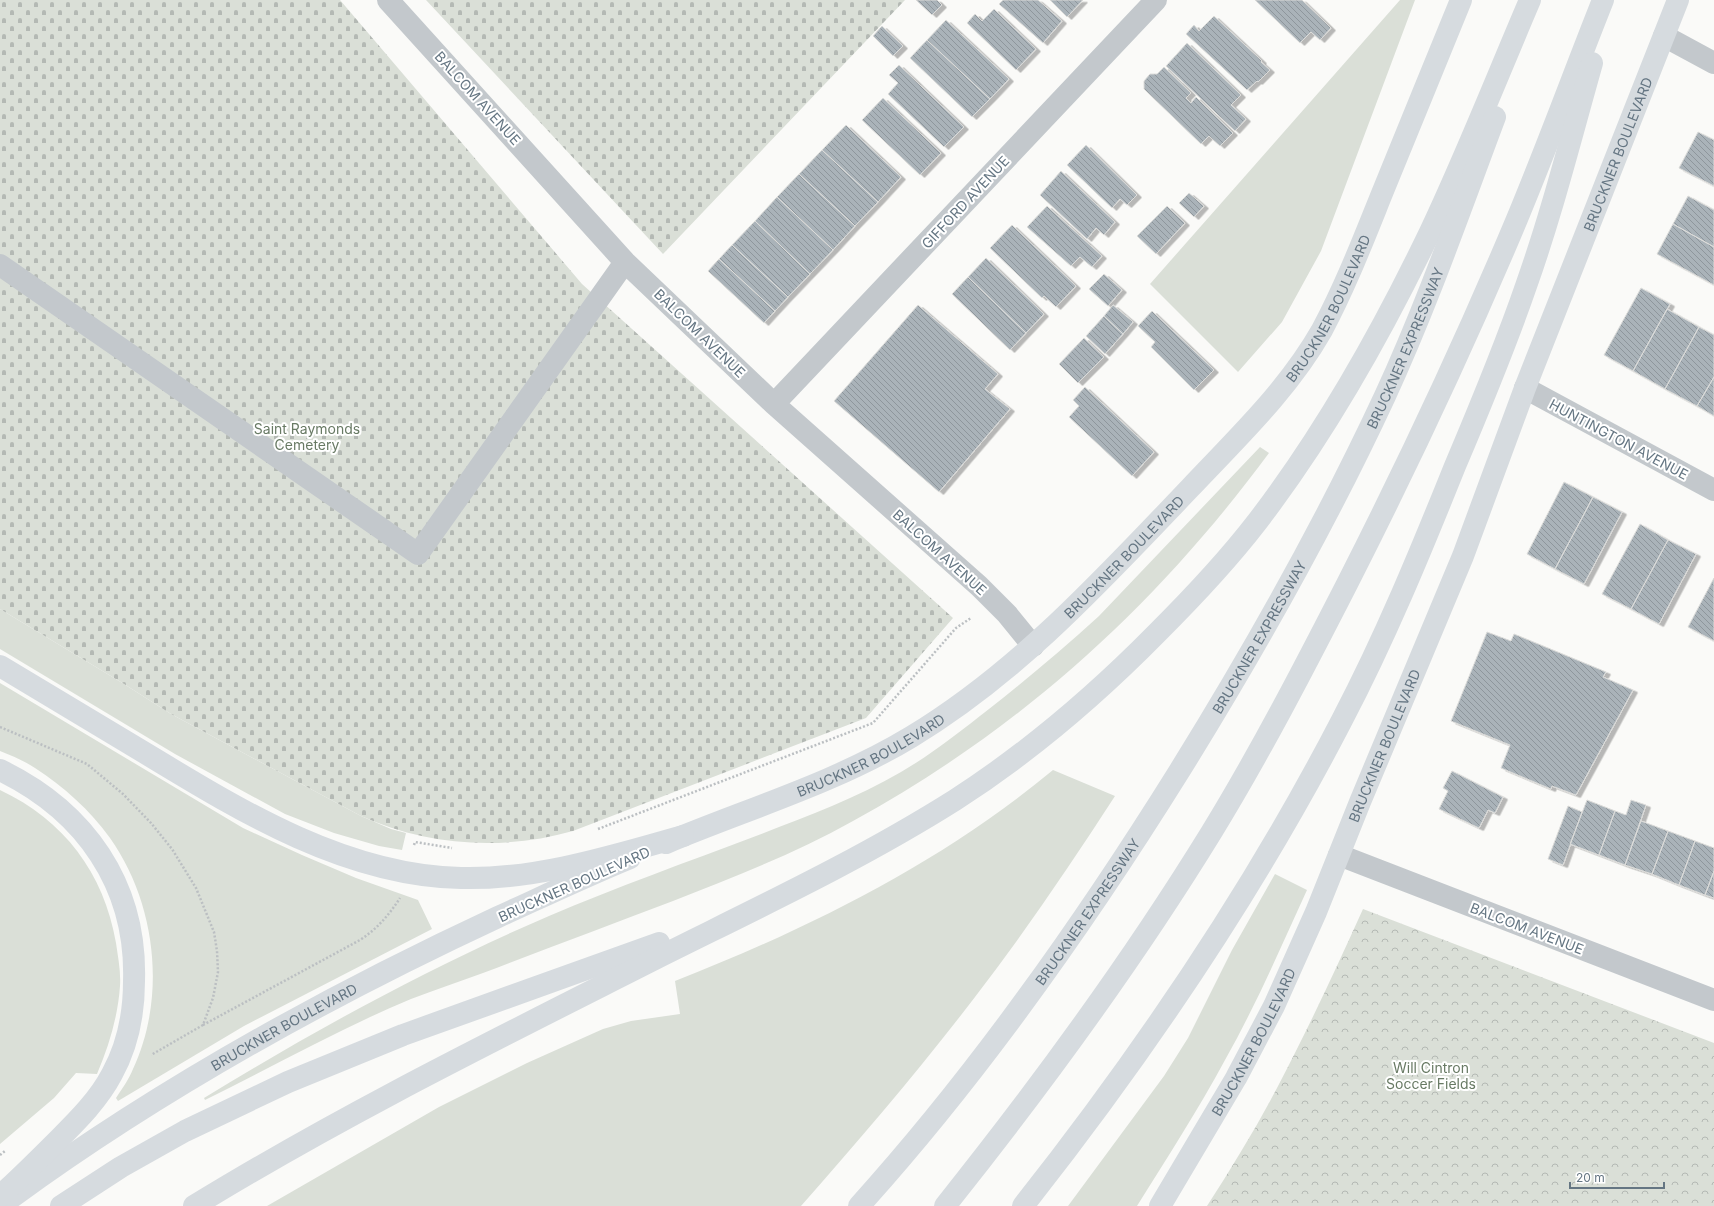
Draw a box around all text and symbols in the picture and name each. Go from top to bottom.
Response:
street label: BALCOM AVENUE [432,48,524,148]
street label: BRUCKNER BOULEVARD [1579,74,1655,234]
street label: GIFFORD AVENUE [918,152,1012,252]
street label: BRUCKNER BOULEVARD [1282,232,1373,385]
street label: BRUCKNER EXPRESSWAY [1362,264,1447,431]
street label: BALCOM AVENUE [651,285,749,381]
street label: HUNTINGTON AVENUE [1547,395,1691,483]
park label: Saint Raymonds Cemetery [254,420,360,453]
street label: BRUCKNER BOULEVARD [1060,492,1187,621]
street label: BALCOM AVENUE [890,506,990,598]
street label: BRUCKNER EXPRESSWAY [1208,557,1309,716]
street label: BRUCKNER BOULEVARD [1344,666,1423,825]
street label: BRUCKNER BOULEVARD [794,709,948,800]
street label: BRUCKNER EXPRESSWAY [1031,834,1143,988]
street label: BRUCKNER BOULEVARD [496,843,652,925]
street label: BALCOM AVENUE [1468,899,1586,957]
street label: BRUCKNER BOULEVARD [1207,965,1298,1118]
street label: BRUCKNER BOULEVARD [207,979,360,1074]
park label: Will Cintron Soccer Fields [1386,1059,1476,1092]
scale bar [1570,1164,1664,1190]
text: 20 m [1576,1170,1605,1185]

